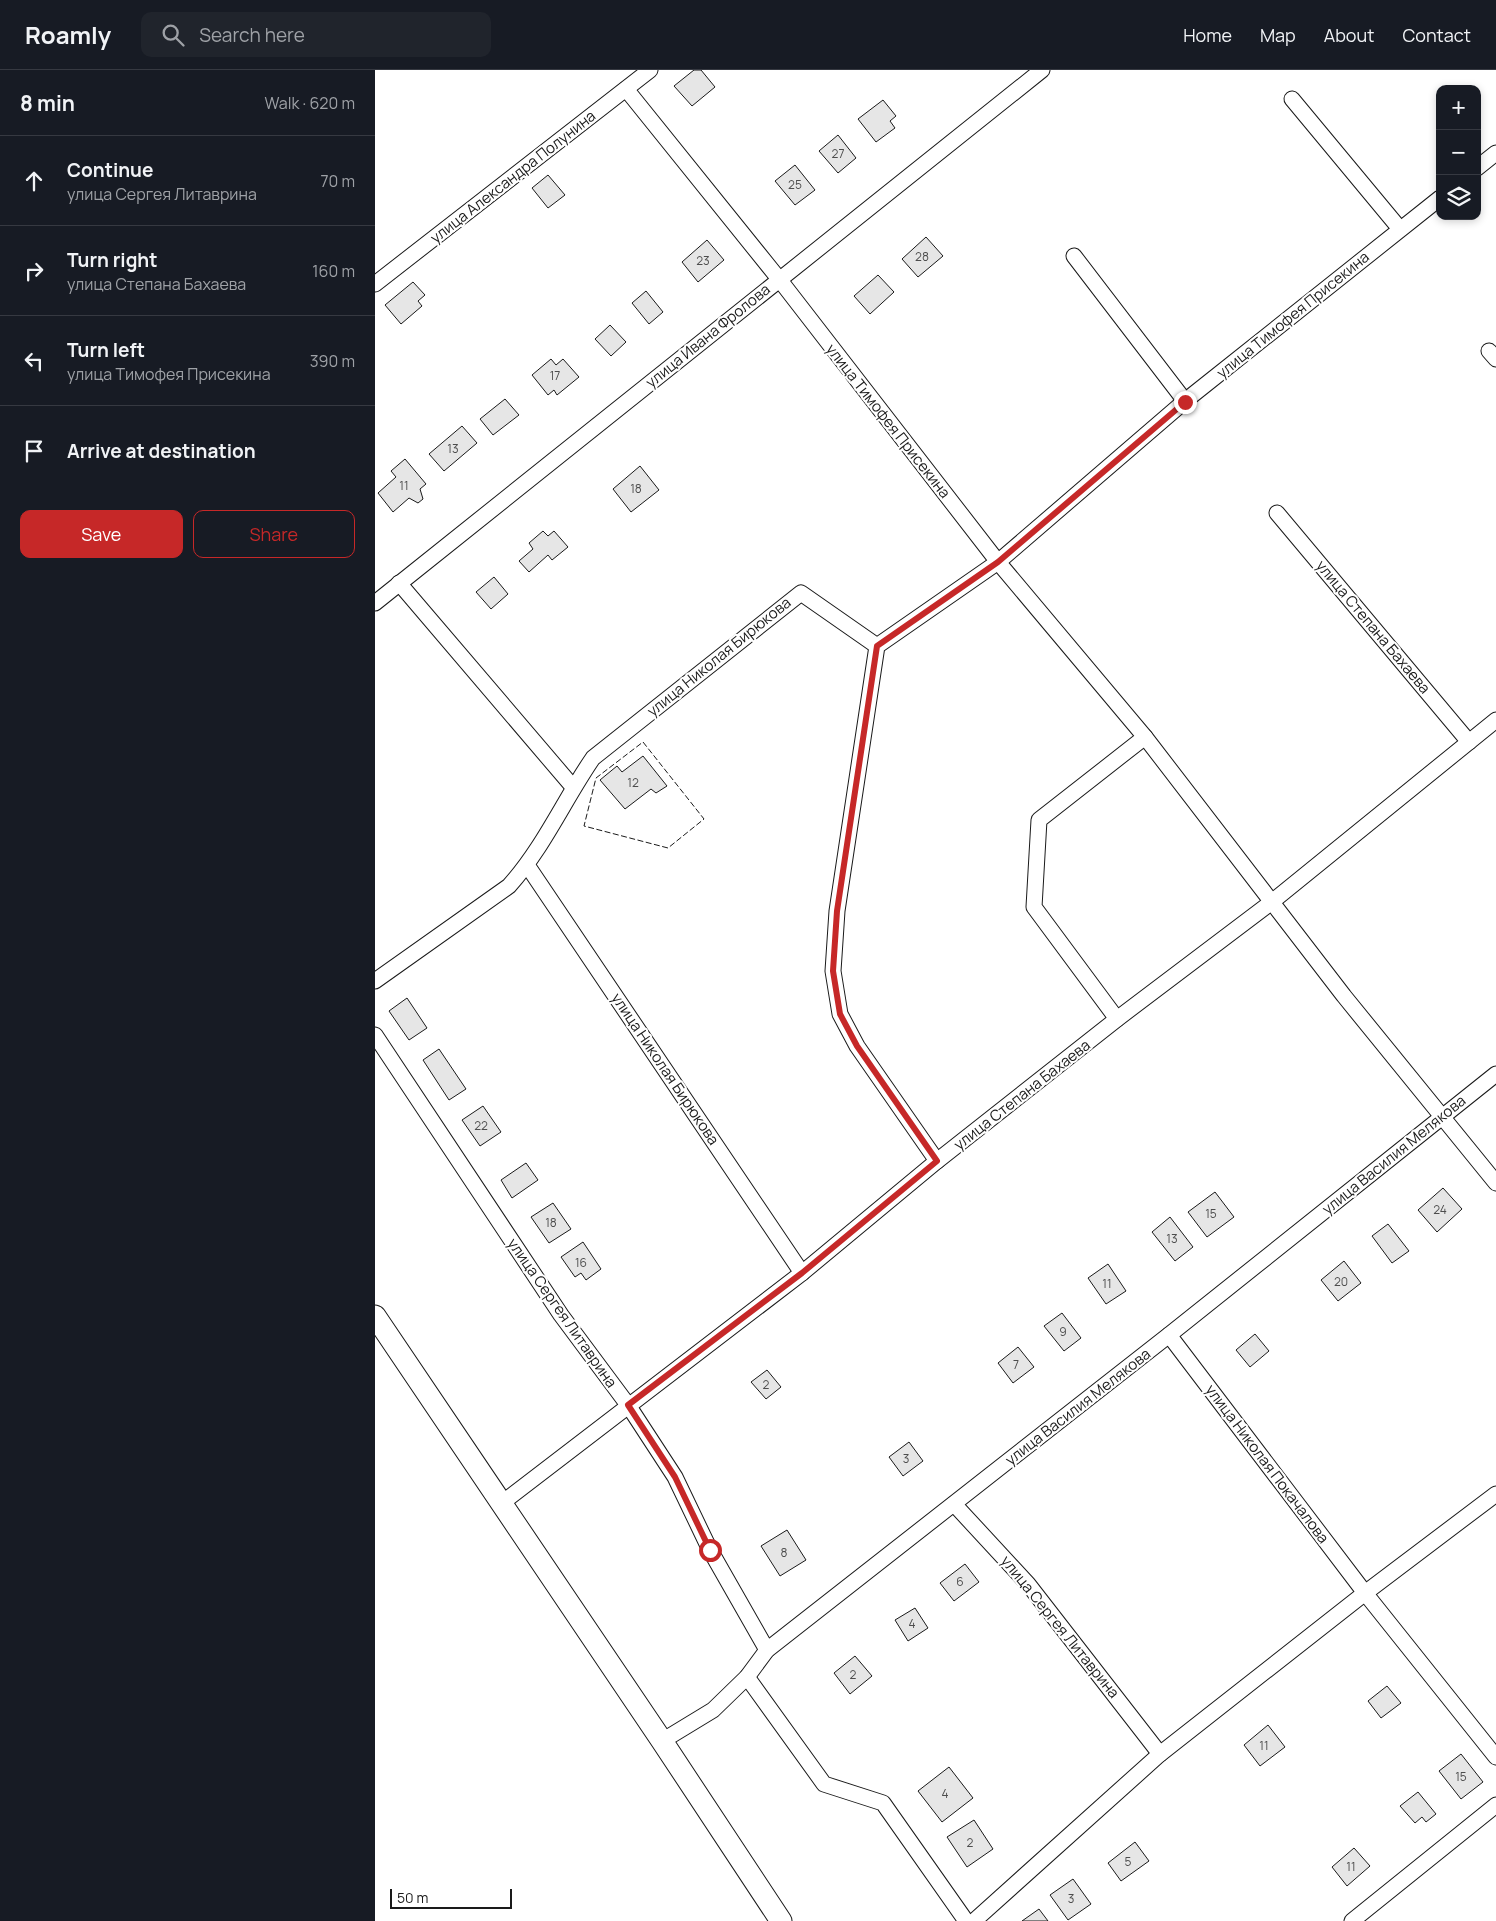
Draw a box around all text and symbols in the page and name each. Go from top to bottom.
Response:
search box [141,12,491,57]
text: Roamly [25,18,111,51]
icon: search [159,21,187,49]
text: Search here [199,22,305,48]
text: Home [1183,23,1232,47]
text: Map [1260,23,1296,47]
text: About [1324,23,1374,47]
text: Contact [1402,23,1471,47]
map controls [1436,85,1481,220]
button: + [1436,85,1481,130]
text: 8 min [20,89,75,117]
text: Walk · 620 m [265,92,355,114]
street label: улица Александра Полунина [426,105,600,248]
button: − [1436,130,1481,175]
house number: 27 [832,145,844,162]
text: Continue [67,157,153,183]
icon: ahead [20,167,48,195]
text: 70 m [320,170,355,192]
button: layers [1436,175,1481,220]
house number: 25 [788,176,802,193]
text: улица Сергея Литаврина [67,183,257,205]
street label: улица Тимофея Присекина [1212,246,1373,383]
text: Turn right [67,247,157,273]
house number: 28 [915,248,929,265]
house number: 23 [696,252,710,269]
icon: right [20,257,48,285]
text: 160 m [312,260,355,282]
text: улица Степана Бахаева [67,273,246,295]
street label: улица Ивана Фролова [641,279,774,392]
text: Turn left [67,337,145,363]
street label: улица Тимофея Присекина [821,339,955,502]
icon: left [20,347,48,375]
text: 390 m [310,350,355,372]
text: улица Тимофея Присекина [67,363,271,385]
house number: 17 [550,367,560,384]
route end [1174,391,1197,414]
icon: arrive [20,437,48,465]
text: Arrive at destination [67,438,256,464]
house number: 13 [447,440,459,457]
house number: 11 [399,477,409,494]
house number: 18 [630,480,642,497]
button: Save [20,510,183,558]
button: Share [193,510,355,558]
street label: улица Степана Бахаева [1311,556,1435,698]
street label: улица Николая Бирюкова [642,592,795,721]
house number: 12 [627,774,639,791]
street label: улица Николая Бирюкова [607,988,724,1149]
street label: улица Степана Бахаева [949,1035,1094,1155]
street label: улица Василия Мелякова [1318,1090,1470,1219]
house number: 22 [474,1117,488,1134]
house number: 24 [1433,1201,1447,1218]
house number: 15 [1205,1205,1217,1222]
house number: 18 [545,1214,557,1231]
house number: 13 [1166,1230,1178,1247]
street label: улица Сергея Литаврина [503,1234,622,1392]
house number: 16 [575,1254,587,1271]
house number: 20 [1334,1273,1348,1290]
house number: 11 [1102,1275,1112,1292]
house number: 9 [1059,1323,1067,1340]
street label: улица Василия Мелякова [1001,1343,1155,1470]
house number: 7 [1013,1356,1019,1373]
house number: 2 [763,1376,770,1393]
street label: улица Николая Покачалова [1201,1380,1334,1547]
house number: 3 [903,1450,909,1467]
route start [699,1539,722,1562]
house number: 8 [781,1544,788,1561]
street label: улица Сергея Литаврина [996,1551,1125,1702]
house number: 6 [956,1573,964,1590]
house number: 4 [908,1615,916,1632]
house number: 2 [850,1666,857,1683]
house number: 11 [1259,1737,1269,1754]
house number: 15 [1455,1768,1467,1785]
house number: 4 [941,1785,949,1802]
house number: 2 [967,1834,974,1851]
house number: 5 [1125,1853,1132,1870]
house number: 11 [1346,1858,1356,1875]
scale bar [390,1886,513,1909]
text: 50 m [397,1888,428,1907]
house number: 3 [1068,1890,1074,1907]

